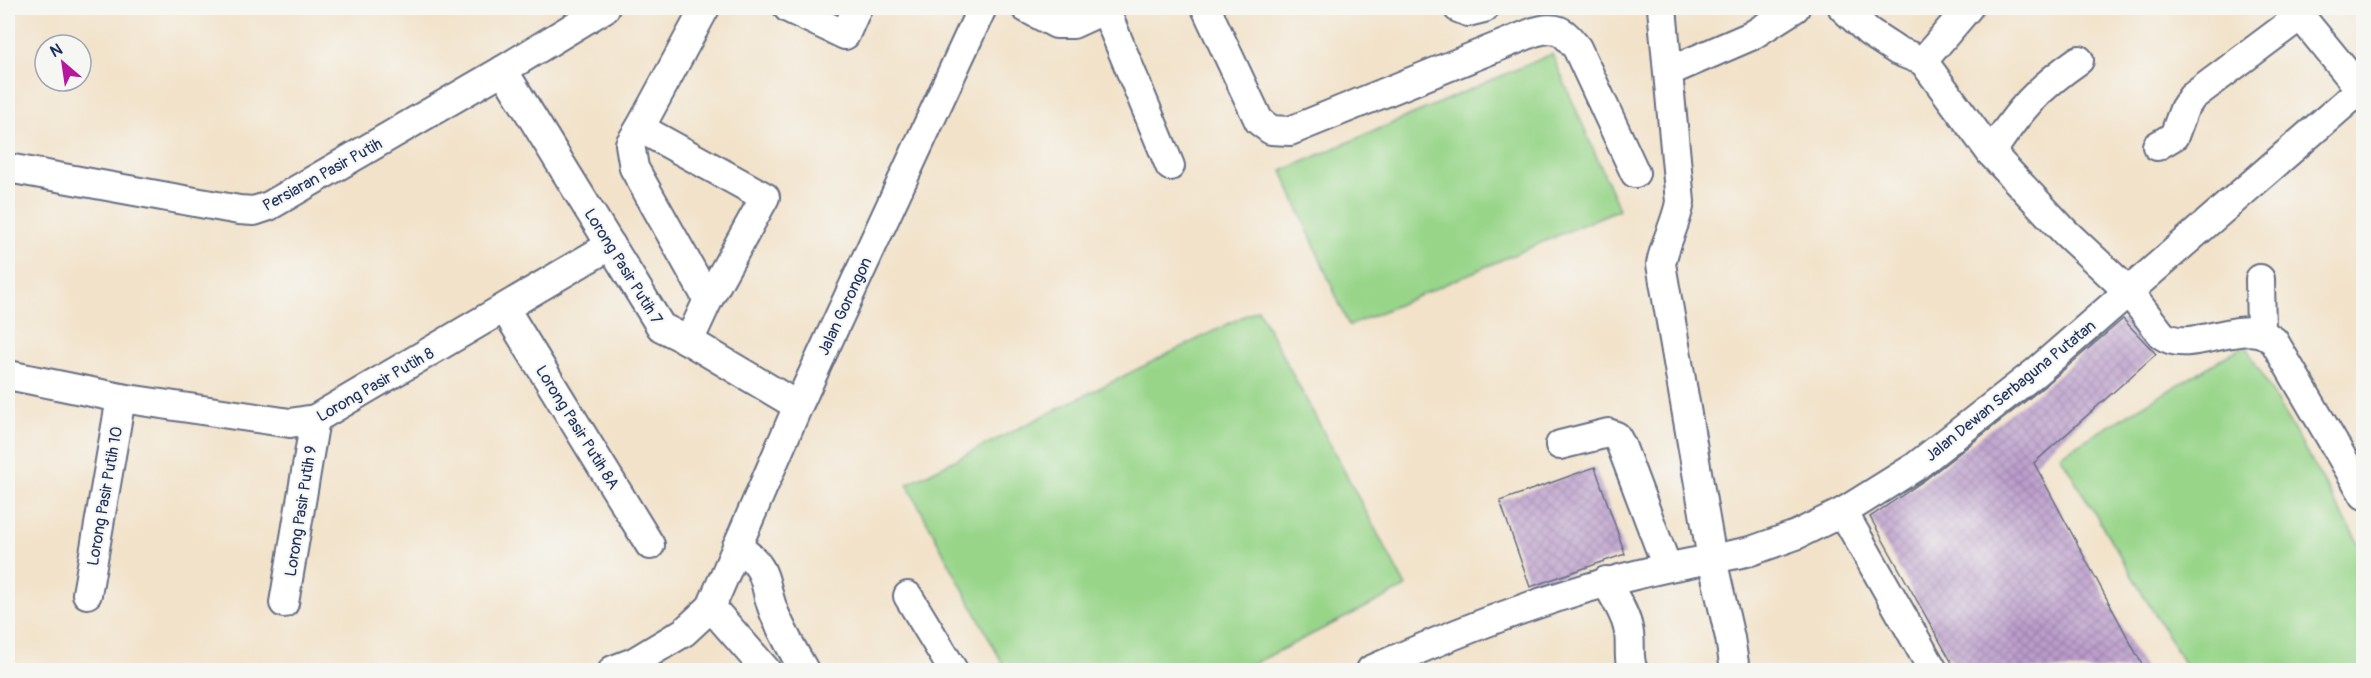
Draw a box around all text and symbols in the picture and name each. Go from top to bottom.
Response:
north arrow [33,33,93,93]
text: N [47,39,66,62]
street label: Persiaran Pasir Putih [259,134,386,216]
street label: Lorong Pasir Putih 7 [580,205,667,328]
street label: Jalan Gorongon [813,254,876,359]
street label: Jalan Dewan Serbaguna Putatan [1921,316,2100,466]
street label: Lorong Pasir Putih 8 [313,343,438,427]
street label: Lorong Pasir Putih 8A [531,362,623,493]
street label: Lorong Pasir Putih 10 [83,425,127,567]
street label: Lorong Pasir Putih 9 [281,444,321,578]

